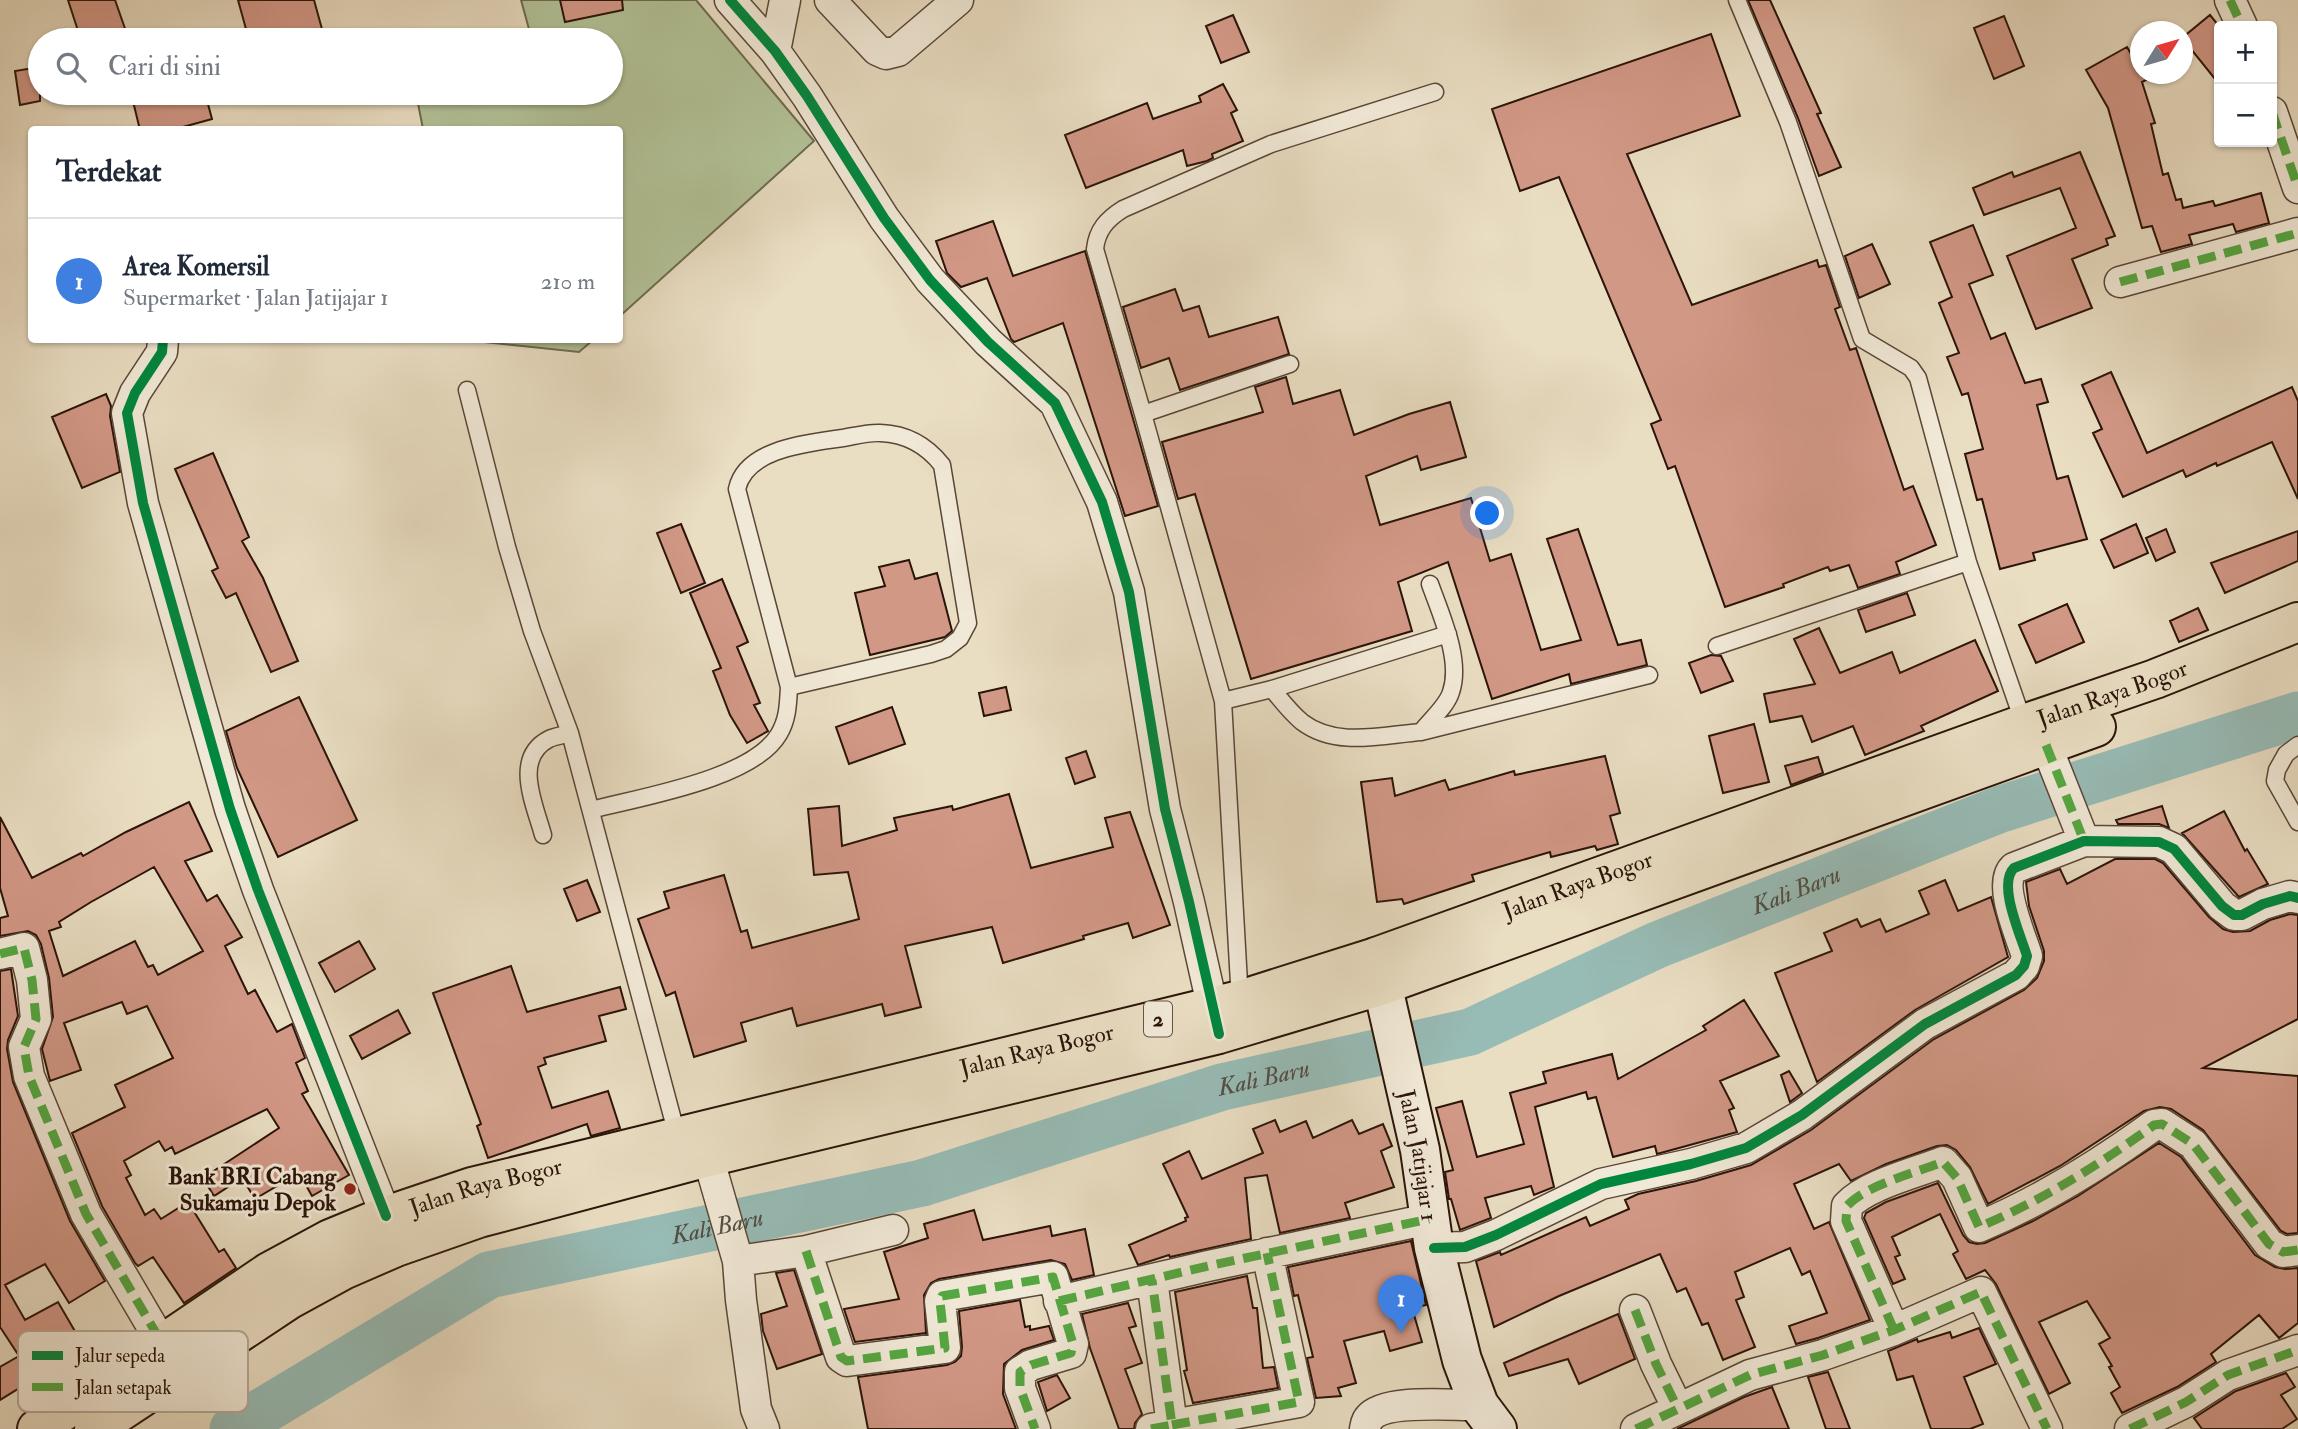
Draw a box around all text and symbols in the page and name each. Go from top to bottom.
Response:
north arrow [2130,21,2193,84]
map controls [2214,21,2277,147]
button: + [2214,21,2277,84]
search box [28,28,623,105]
icon: search [52,48,90,86]
text: Cari di sini [108,51,221,83]
button: − [2214,84,2277,147]
text: Terdekat [56,153,161,190]
text: Area Komersil [123,251,270,283]
text: 1 [75,267,83,296]
text: 210 m [541,267,595,296]
text: Supermarket · Jalan Jatijajar 1 [123,283,388,312]
your location [1470,496,1504,530]
street label: Jalan Raya Bogor [2032,653,2192,734]
street label: Jalan Raya Bogor [1498,845,1657,926]
water label: Kali Baru [1746,859,1845,922]
road number: 2 [1144,1002,1172,1036]
street label: Jalan Raya Bogor [956,1017,1117,1083]
water label: Kali Baru [1214,1053,1313,1104]
street label: Jalan Jatijajar 1 [1391,1086,1444,1223]
street label: Jalan Raya Bogor [404,1152,565,1222]
place label: Bank BRI Cabang Sukamaju Depok [168,1162,338,1218]
marker: Bank BRI Cabang Sukamaju Depok [342,1181,358,1197]
water label: Kali Baru [667,1202,766,1252]
pin: 1 [1378,1275,1424,1333]
legend [18,1331,248,1412]
text: Jalur sepeda [74,1344,165,1369]
text: Jalan setapak [74,1376,172,1401]

